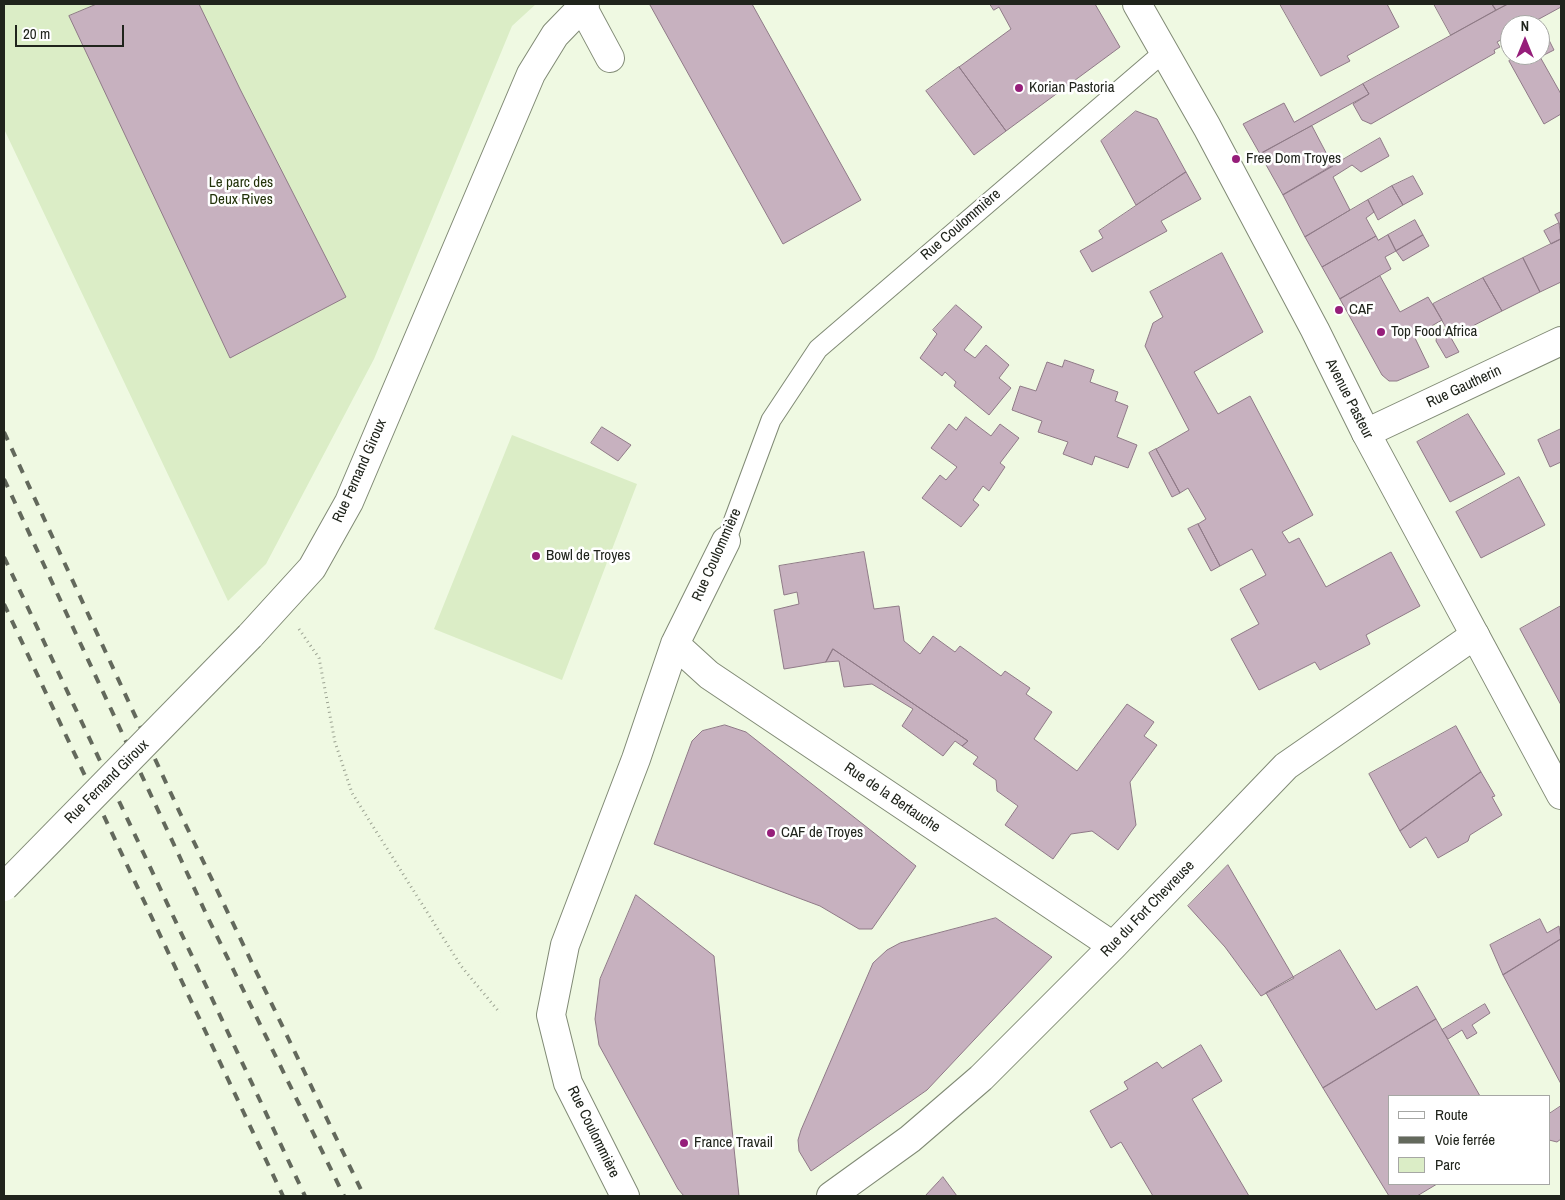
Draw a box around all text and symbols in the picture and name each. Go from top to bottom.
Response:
scale bar [18,15,126,47]
north arrow [1500,15,1550,65]
text: N [1521,17,1529,35]
text: 20 m [23,23,50,44]
place label: Korian Pastoria [1029,79,1114,97]
marker: Korian Pastoria [1013,82,1025,94]
place label: Free Dom Troyes [1246,150,1341,168]
marker: Free Dom Troyes [1230,153,1242,165]
park label: Le parc des Deux Rives [209,174,273,209]
street label: Rue Coulommière [917,185,1005,265]
place label: CAF [1349,301,1374,319]
marker: CAF [1333,304,1345,316]
place label: Top Food Africa [1391,323,1477,341]
marker: Top Food Africa [1375,326,1387,338]
street label: Avenue Pasteur [1321,356,1377,442]
street label: Rue Gautherin [1424,362,1504,412]
street label: Rue Fernand Giroux [329,416,391,526]
street label: Rue Coulommière [688,506,746,604]
place label: Bowl de Troyes [546,547,630,565]
marker: Bowl de Troyes [530,550,542,562]
street label: Rue Fernand Giroux [61,736,153,828]
street label: Rue de la Bertauche [840,759,944,837]
place label: CAF de Troyes [781,824,863,842]
marker: CAF de Troyes [765,827,777,839]
street label: Rue du Fort Chevreuse [1097,857,1199,961]
street label: Rue Coulommière [563,1083,623,1181]
legend [1388,1095,1550,1185]
text: Route [1435,1104,1468,1125]
text: Voie ferrée [1435,1129,1495,1150]
place label: France Travail [694,1134,773,1152]
marker: France Travail [678,1137,690,1149]
text: Parc [1435,1154,1460,1175]

